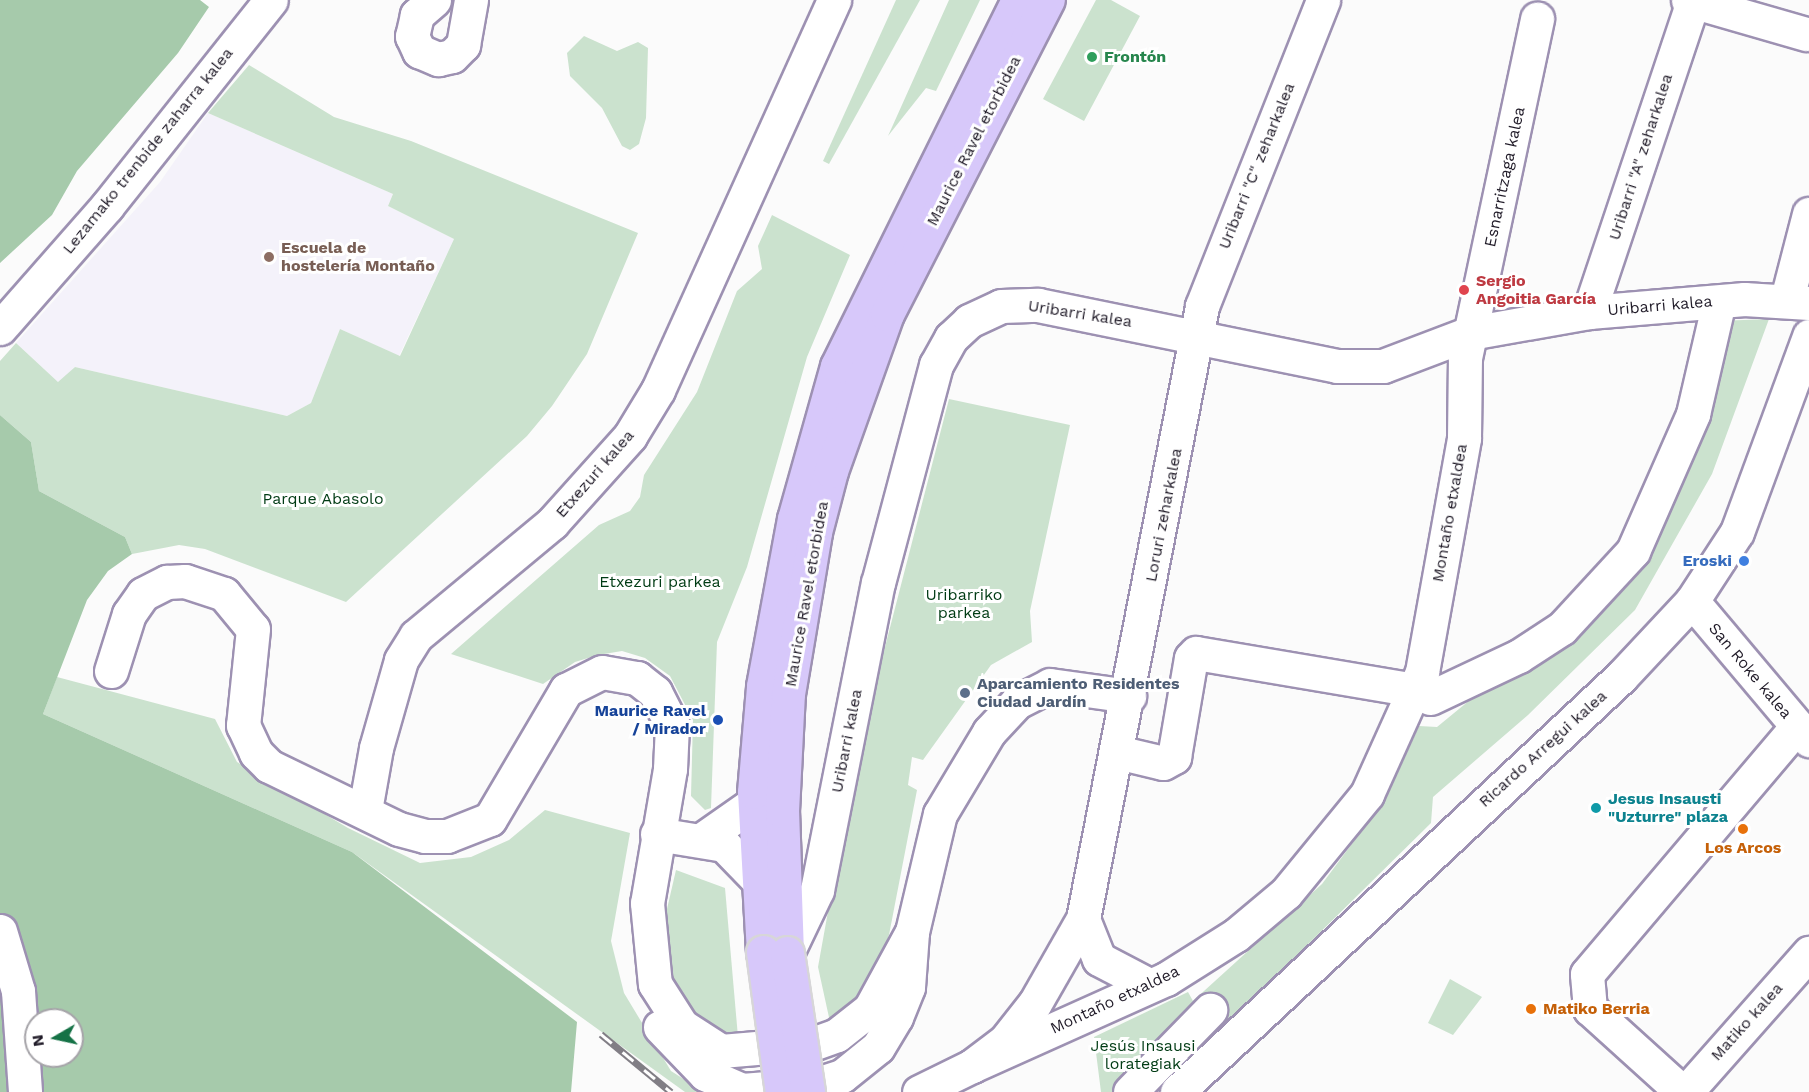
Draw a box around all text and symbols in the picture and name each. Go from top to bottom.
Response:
street label: Lezamako trenbide zaharra kalea [59,44,237,258]
place label: Frontón [1104,47,1166,67]
marker: Frontón [1085,50,1099,64]
street label: Maurice Ravel etorbidea [923,53,1025,229]
street label: Uribarri "A" zeharkalea [1605,71,1677,243]
street label: Uribarri "C" zeharkalea [1215,80,1299,252]
street label: Esnarritzaga kalea [1481,105,1529,249]
place label: Escuela de hostelería Montaño [281,238,435,276]
marker: Escuela de hostelería Montaño [262,250,276,264]
place label: Sergio Angoitia García [1476,271,1596,309]
marker: Sergio Angoitia García [1457,283,1471,297]
street label: Uribarri kalea [1607,292,1713,320]
street label: Uribarri kalea [1027,296,1133,332]
street label: Etxezuri kalea [552,426,638,522]
street label: Montaño etxaldea [1428,442,1472,584]
street label: Loruri zeharkalea [1142,446,1186,584]
park label: Parque Abasolo [262,489,384,509]
street label: Maurice Ravel etorbidea [781,499,833,689]
place label: Eroski [1682,551,1732,571]
marker: Eroski [1737,554,1751,568]
park label: Etxezuri parkea [599,572,721,592]
park label: Uribarriko parkea [926,585,1002,623]
street label: San Roke kalea [1704,619,1796,723]
place label: Aparcamiento Residentes Ciudad Jardín [977,674,1179,712]
marker: Aparcamiento Residentes Ciudad Jardín [958,686,972,700]
street label: Ricardo Arregui kalea [1475,686,1611,812]
street label: Uribarri kalea [828,688,866,794]
place label: Maurice Ravel / Mirador [595,701,706,739]
marker: Maurice Ravel / Mirador [711,713,725,727]
place label: Jesus Insausti "Uzturre" plaza [1608,789,1728,827]
marker: Jesus Insausti "Uzturre" plaza [1589,801,1603,815]
marker: Los Arcos [1736,822,1750,836]
place label: Los Arcos [1704,838,1782,858]
street label: Montaño etxaldea [1048,962,1182,1038]
street label: Matiko kalea [1707,979,1787,1065]
place label: Matiko Berria [1543,999,1650,1019]
marker: Matiko Berria [1524,1002,1538,1016]
north arrow [24,1008,84,1068]
text: N [27,1033,48,1048]
park label: Jesús Insausi lorategiak [1091,1036,1195,1074]

